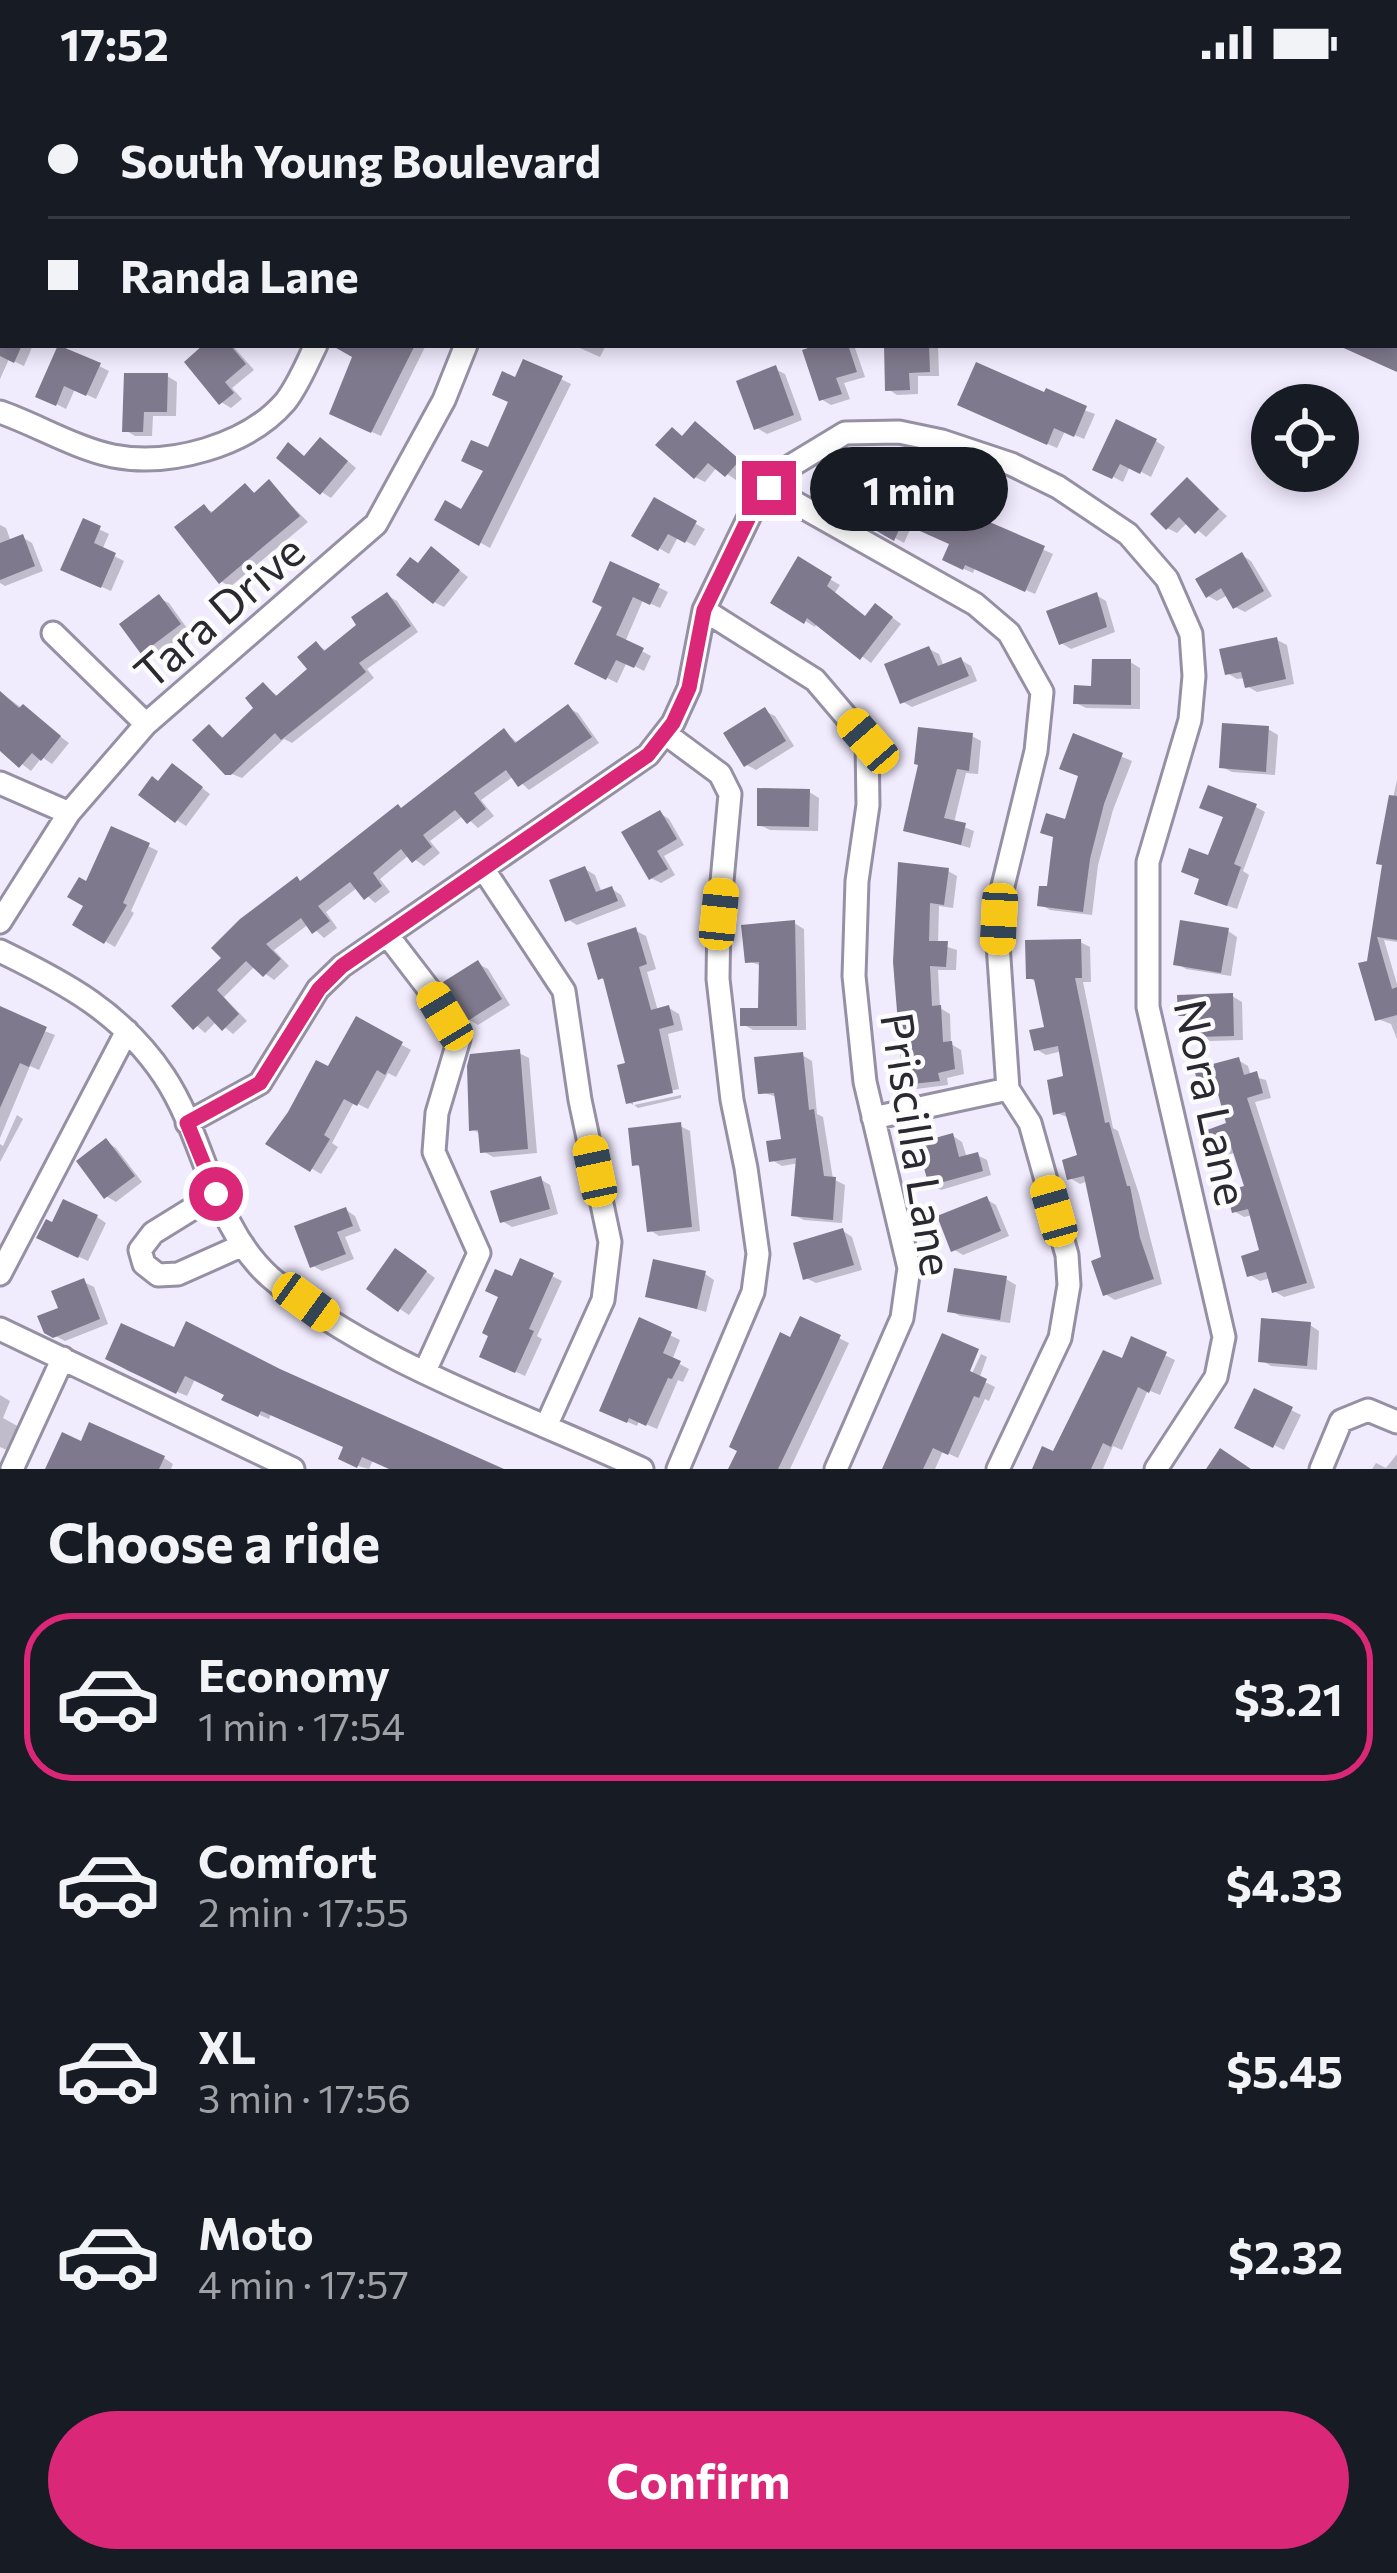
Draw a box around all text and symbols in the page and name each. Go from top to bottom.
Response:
text: 17:52 [60,15,169,70]
text: South Young Boulevard [120,132,601,187]
text: Randa Lane [120,247,359,302]
map controls [1251,384,1359,492]
button: locate [1251,384,1359,492]
callout: 1 min [811,446,1009,530]
route end [742,461,796,515]
text: 1 min [863,465,955,513]
street label: Tara Drive [122,521,314,699]
car [831,702,905,780]
car [697,876,741,952]
car [979,882,1019,956]
car [411,976,479,1056]
street label: Nora Lane [1164,994,1262,1210]
street label: Priscilla Lane [871,1008,967,1280]
car [570,1132,620,1210]
route start [189,1167,243,1221]
car [1027,1171,1081,1251]
car [266,1266,346,1338]
text: Choose a ride [48,1508,380,1574]
icon: car [54,1643,162,1751]
text: Economy [198,1646,390,1701]
text: $3.21 [1234,1670,1343,1725]
text: 1 min · 17:54 [198,1701,405,1749]
icon: car [54,1829,162,1937]
text: Comfort [198,1832,377,1887]
text: $4.33 [1226,1856,1343,1911]
text: 2 min · 17:55 [198,1887,409,1935]
icon: car [54,2015,162,2123]
text: XL [198,2018,256,2073]
text: $5.45 [1226,2042,1343,2097]
text: 3 min · 17:56 [198,2073,411,2121]
icon: car [54,2201,162,2309]
text: Moto [198,2204,314,2259]
text: $2.32 [1228,2228,1343,2283]
text: 4 min · 17:57 [198,2259,409,2307]
button: Confirm [48,2411,1349,2549]

